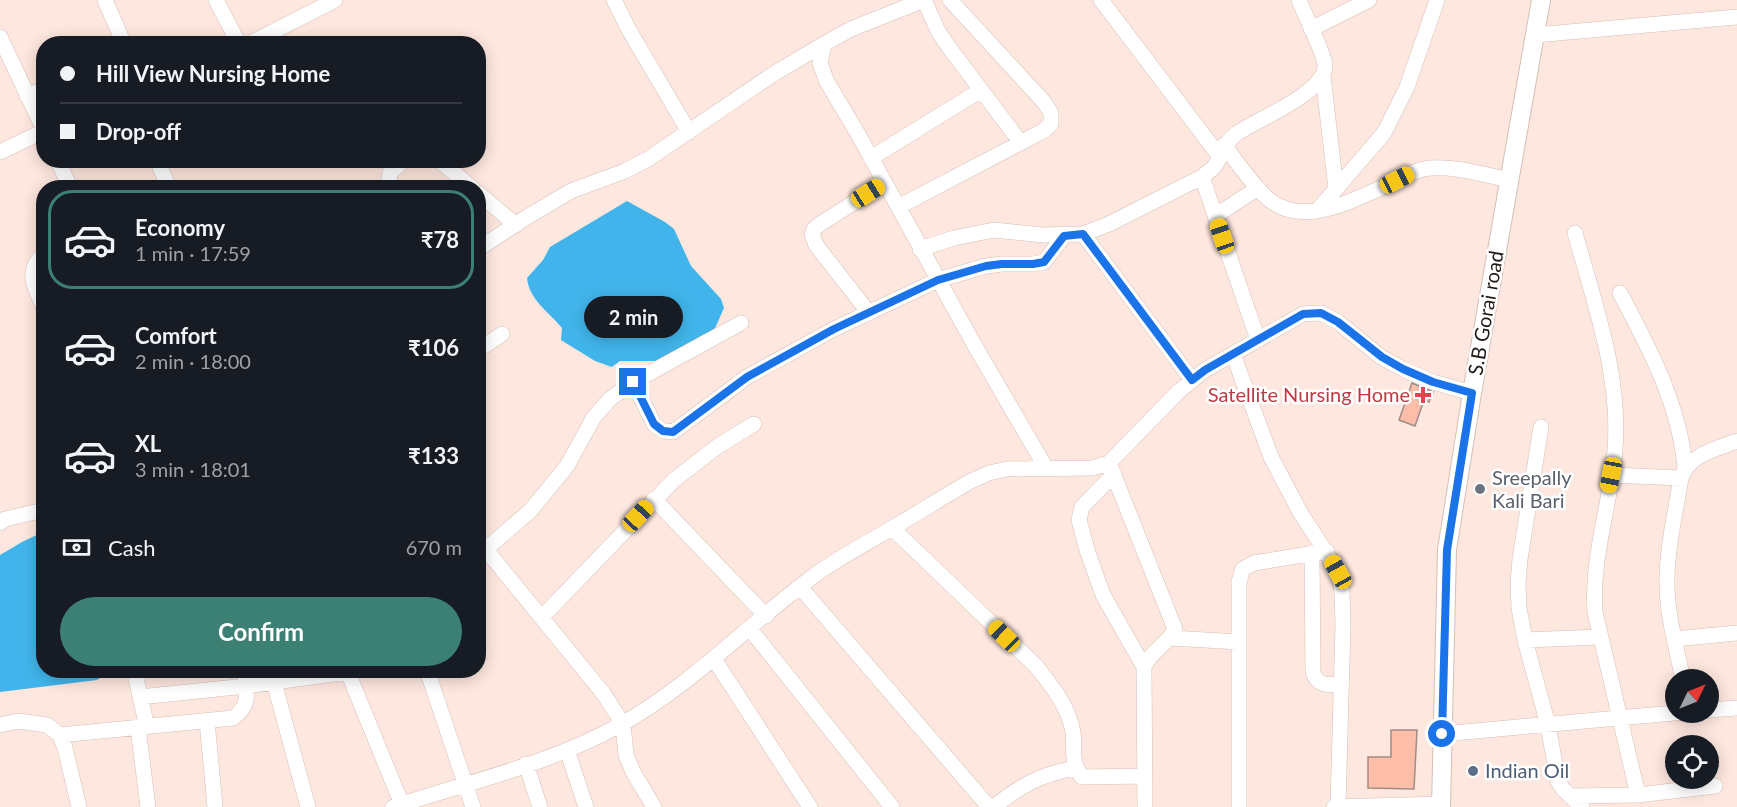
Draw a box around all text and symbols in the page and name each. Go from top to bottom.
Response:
text: Hill View Nursing Home [96,60,330,87]
text: Drop-off [96,118,181,145]
car [1377,164,1417,196]
car [848,176,888,210]
icon: car [63,213,117,267]
text: Economy [135,214,225,241]
car [1208,216,1236,256]
text: ₹78 [421,226,459,253]
text: 1 min · 17:59 [135,241,251,265]
street label: S.B Gorai road [1462,249,1508,377]
callout: 2 min [584,295,682,337]
text: 2 min [609,305,658,329]
icon: car [63,321,117,375]
text: Comfort [135,322,217,349]
text: ₹106 [408,334,459,361]
text: 2 min · 18:00 [135,349,251,373]
route end [619,368,646,395]
place label: Satellite Nursing Home [1208,382,1410,406]
marker: Satellite Nursing Home [1414,386,1432,404]
icon: car [63,429,117,483]
text: XL [135,430,161,457]
text: ₹133 [408,442,459,469]
car [1599,456,1623,494]
text: 3 min · 18:01 [135,457,251,481]
place label: Sreepally Kali Bari [1492,465,1572,512]
marker: Sreepally Kali Bari [1473,482,1487,496]
car [619,497,657,535]
icon: cash [60,531,93,564]
text: Cash [108,534,155,561]
text: 670 m [406,535,462,559]
car [1321,552,1355,592]
button: Confirm [60,597,462,666]
car [985,617,1023,655]
north arrow [1665,669,1719,723]
map controls [1665,669,1719,789]
route start [1428,720,1455,747]
button: locate [1665,735,1719,789]
place label: Indian Oil [1485,758,1569,782]
marker: Indian Oil [1466,764,1480,778]

